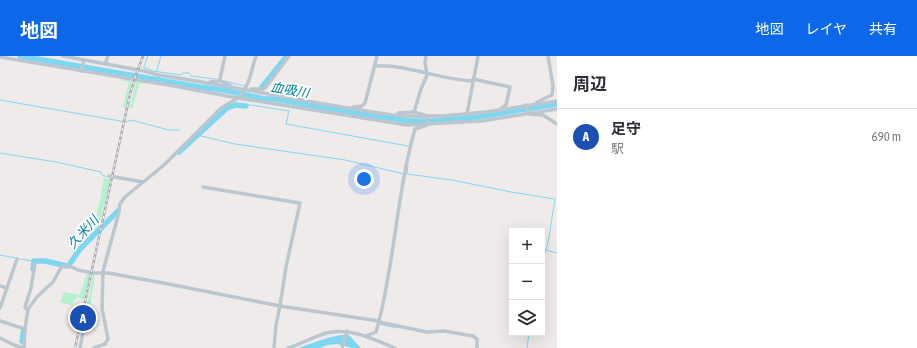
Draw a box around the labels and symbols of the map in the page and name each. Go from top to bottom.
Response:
water label: 血吸川 [269,79,312,101]
your location [354,169,374,189]
water label: 久米川 [64,211,103,252]
pin: A [70,303,96,333]

